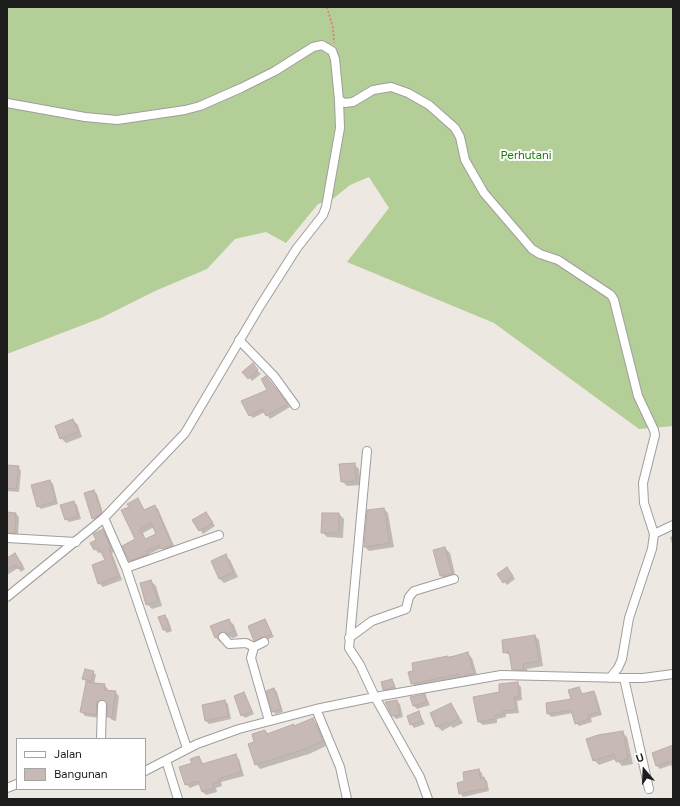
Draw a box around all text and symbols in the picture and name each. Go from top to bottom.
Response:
park label: Perhutani [501,148,551,162]
legend [16,738,146,790]
text: Jalan [54,747,82,761]
north arrow [624,750,664,790]
text: U [634,751,646,766]
text: Bangunan [54,767,107,781]

